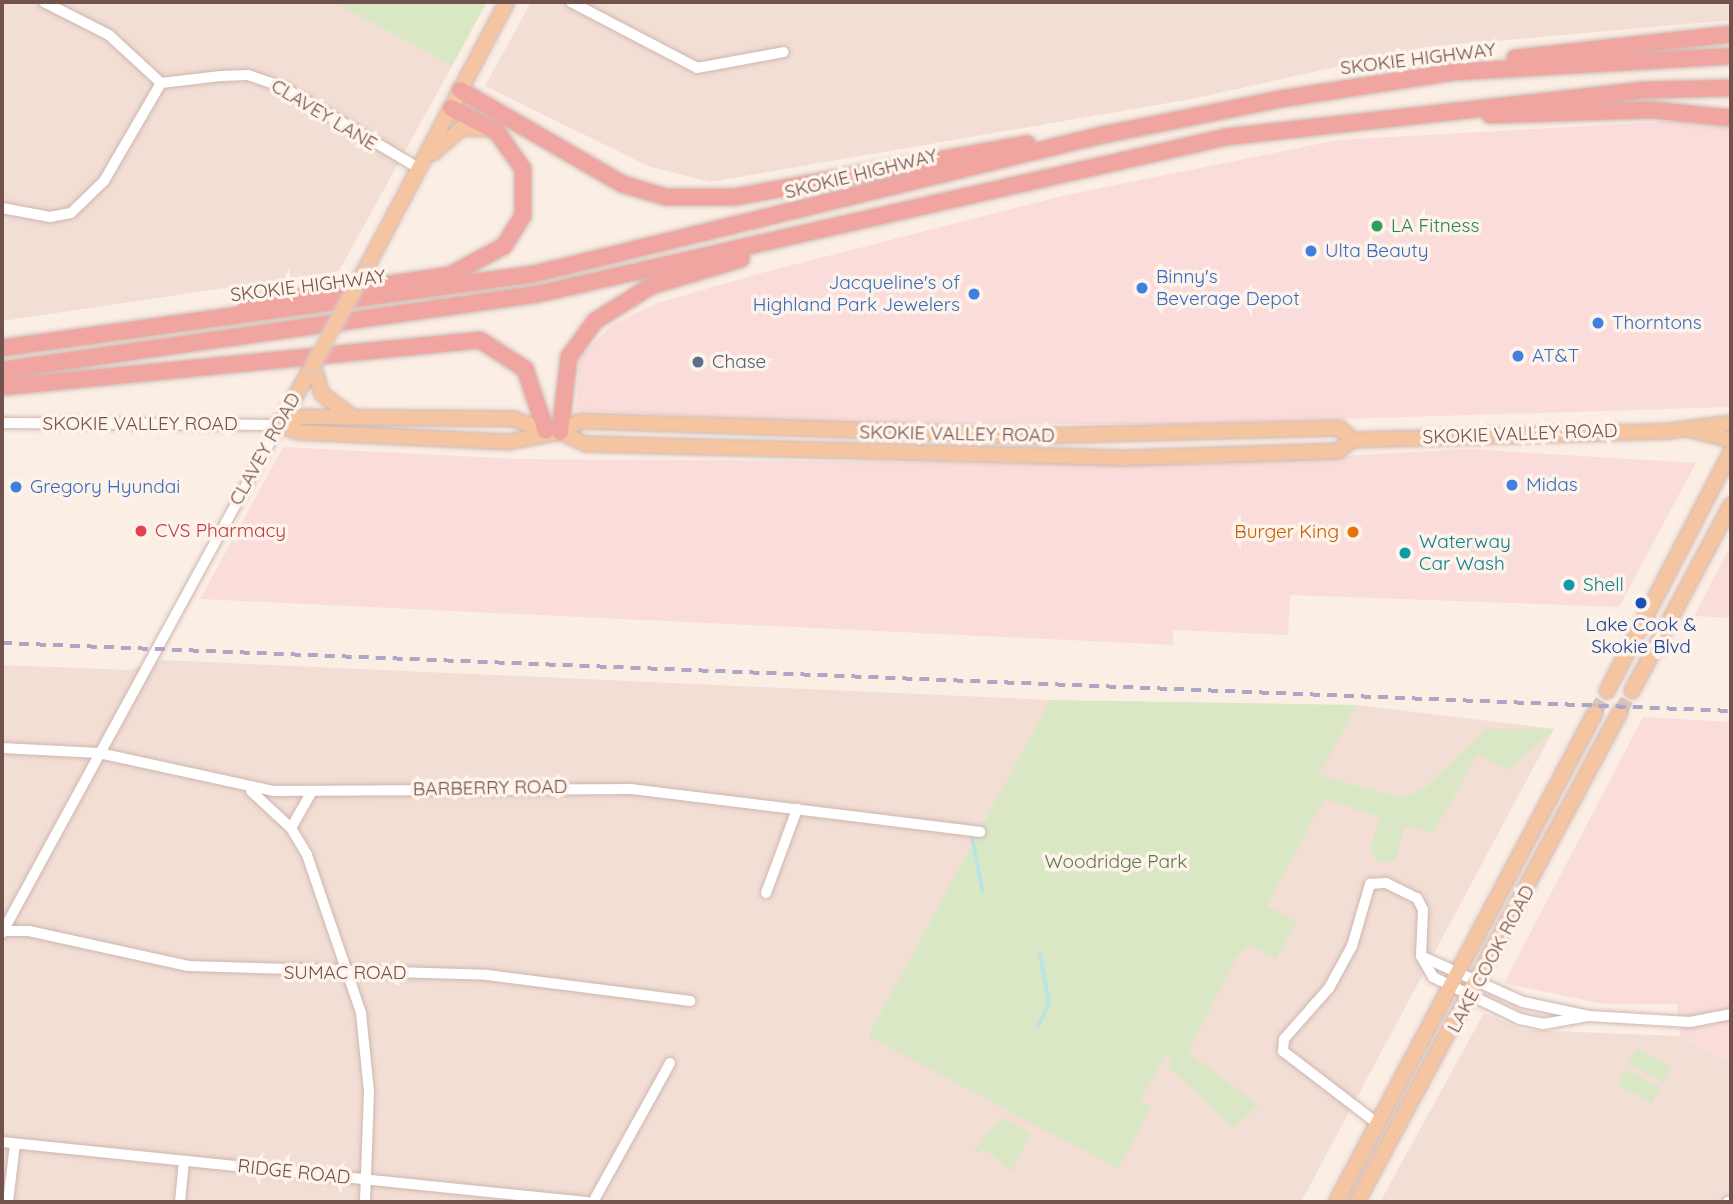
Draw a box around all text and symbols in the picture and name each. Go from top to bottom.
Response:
street label: SKOKIE HIGHWAY [1339,38,1497,80]
street label: CLAVEY LANE [267,75,381,155]
street label: SKOKIE HIGHWAY [782,144,940,204]
place label: LA Fitness [1391,215,1479,237]
marker: LA Fitness [1369,218,1385,234]
place label: Ulta Beauty [1325,240,1429,262]
marker: Ulta Beauty [1303,243,1319,259]
street label: SKOKIE HIGHWAY [229,265,387,307]
place label: Binny's Beverage Depot [1156,266,1300,310]
place label: Jacqueline's of Highland Park Jewelers [753,272,960,316]
marker: Binny's Beverage Depot [1134,280,1150,296]
marker: Jacqueline's of Highland Park Jewelers [966,286,982,302]
place label: Thorntons [1612,312,1702,334]
marker: Thorntons [1590,315,1606,331]
place label: AT&T [1532,345,1579,367]
marker: AT&T [1510,348,1526,364]
place label: Chase [712,351,766,373]
marker: Chase [690,354,706,370]
street label: CLAVEY ROAD [225,389,305,509]
street label: SKOKIE VALLEY ROAD [42,413,238,435]
street label: SKOKIE VALLEY ROAD [1422,419,1618,449]
street label: SKOKIE VALLEY ROAD [859,421,1055,447]
place label: Midas [1526,474,1578,496]
place label: Gregory Hyundai [30,476,180,498]
marker: Midas [1504,477,1520,493]
marker: Gregory Hyundai [8,479,24,495]
place label: CVS Pharmacy [155,520,286,542]
place label: Burger King [1234,521,1339,543]
marker: CVS Pharmacy [133,523,149,539]
marker: Burger King [1345,524,1361,540]
place label: Waterway Car Wash [1419,531,1511,575]
marker: Waterway Car Wash [1397,545,1413,561]
place label: Shell [1583,574,1624,596]
marker: Shell [1561,577,1577,593]
marker: Lake Cook & Skokie Blvd [1633,595,1649,611]
place label: Lake Cook & Skokie Blvd [1586,614,1696,658]
street label: BARBERRY ROAD [413,775,567,801]
park label: Woodridge Park [1044,851,1188,873]
street label: LAKE COOK ROAD [1443,881,1539,1037]
street label: SUMAC ROAD [284,962,406,984]
street label: RIDGE ROAD [236,1155,352,1189]

